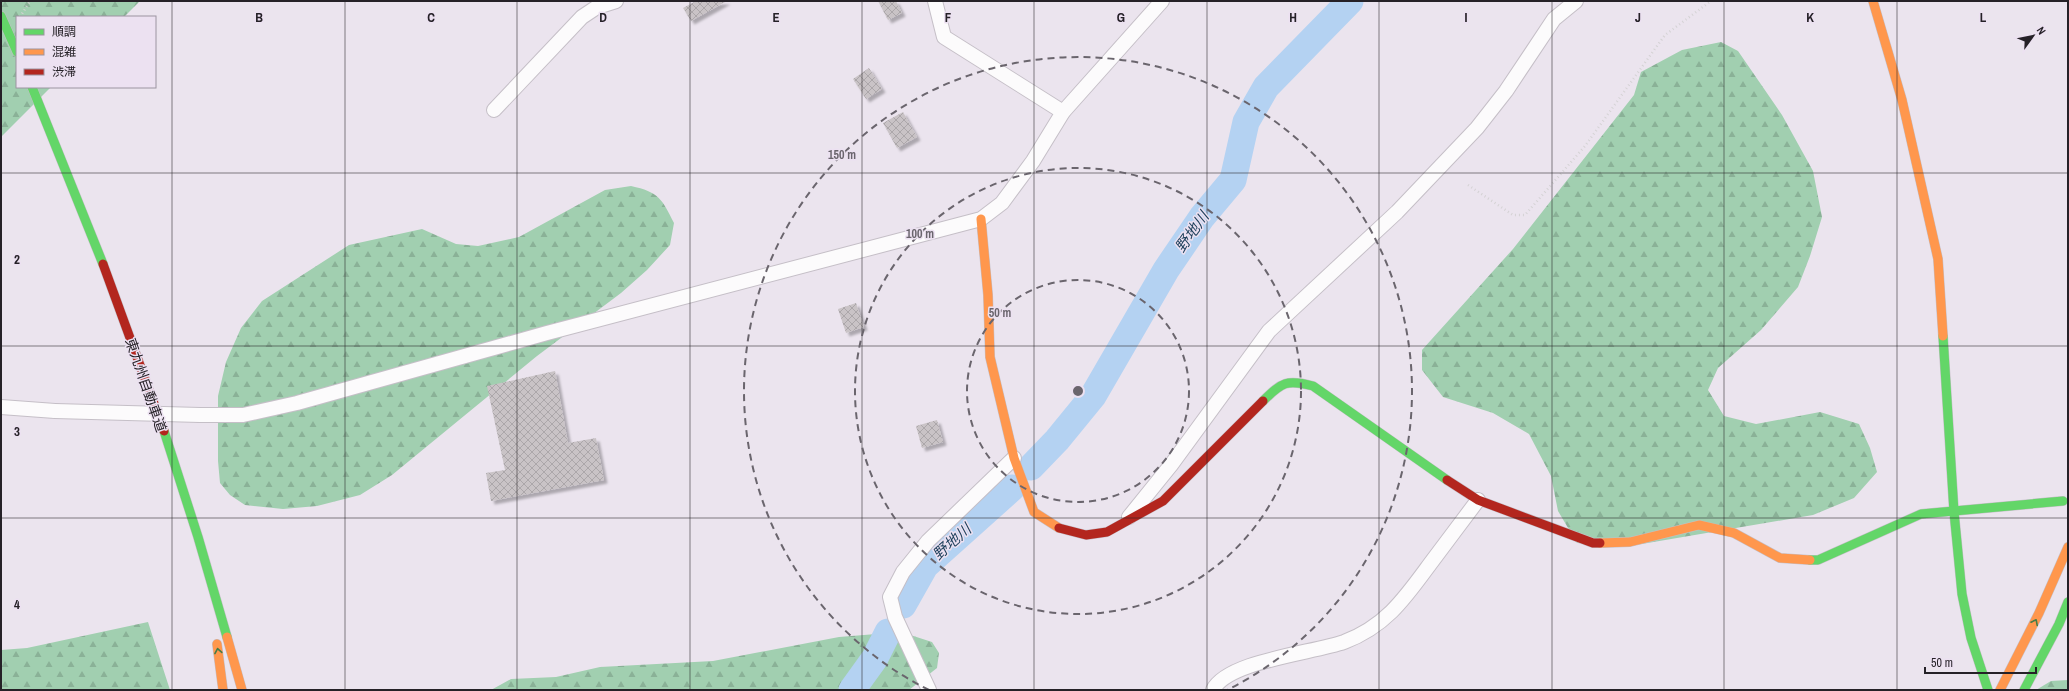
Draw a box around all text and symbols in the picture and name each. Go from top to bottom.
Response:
text: B [255,9,263,26]
text: C [427,9,435,26]
text: D [599,9,607,26]
text: E [772,9,780,26]
text: F [945,9,952,26]
text: G [1117,9,1125,26]
text: H [1289,9,1297,26]
text: I [1465,9,1468,26]
text: J [1635,9,1641,26]
text: K [1806,9,1814,26]
text: L [1980,9,1987,26]
legend [16,16,156,88]
north arrow [2013,16,2053,56]
text: 順調 [52,24,76,40]
text: N [2034,24,2049,37]
text: 混雑 [52,44,76,60]
text: 渋滞 [52,64,76,80]
text: 150 m [828,147,856,163]
water label: 野地川 [1170,206,1214,256]
text: 100 m [906,226,934,242]
text: 2 [14,251,20,268]
text: 50 m [989,305,1011,321]
street label: 東九州自動車道 [122,336,170,434]
centre of rings [1071,384,1085,398]
text: 3 [14,423,20,440]
water label: 野地川 [928,517,977,564]
text: 4 [14,596,20,613]
one-way arrow [2030,619,2038,626]
one-way arrow [214,648,223,654]
scale bar [1925,649,2036,675]
text: 50 m [1931,655,1953,671]

